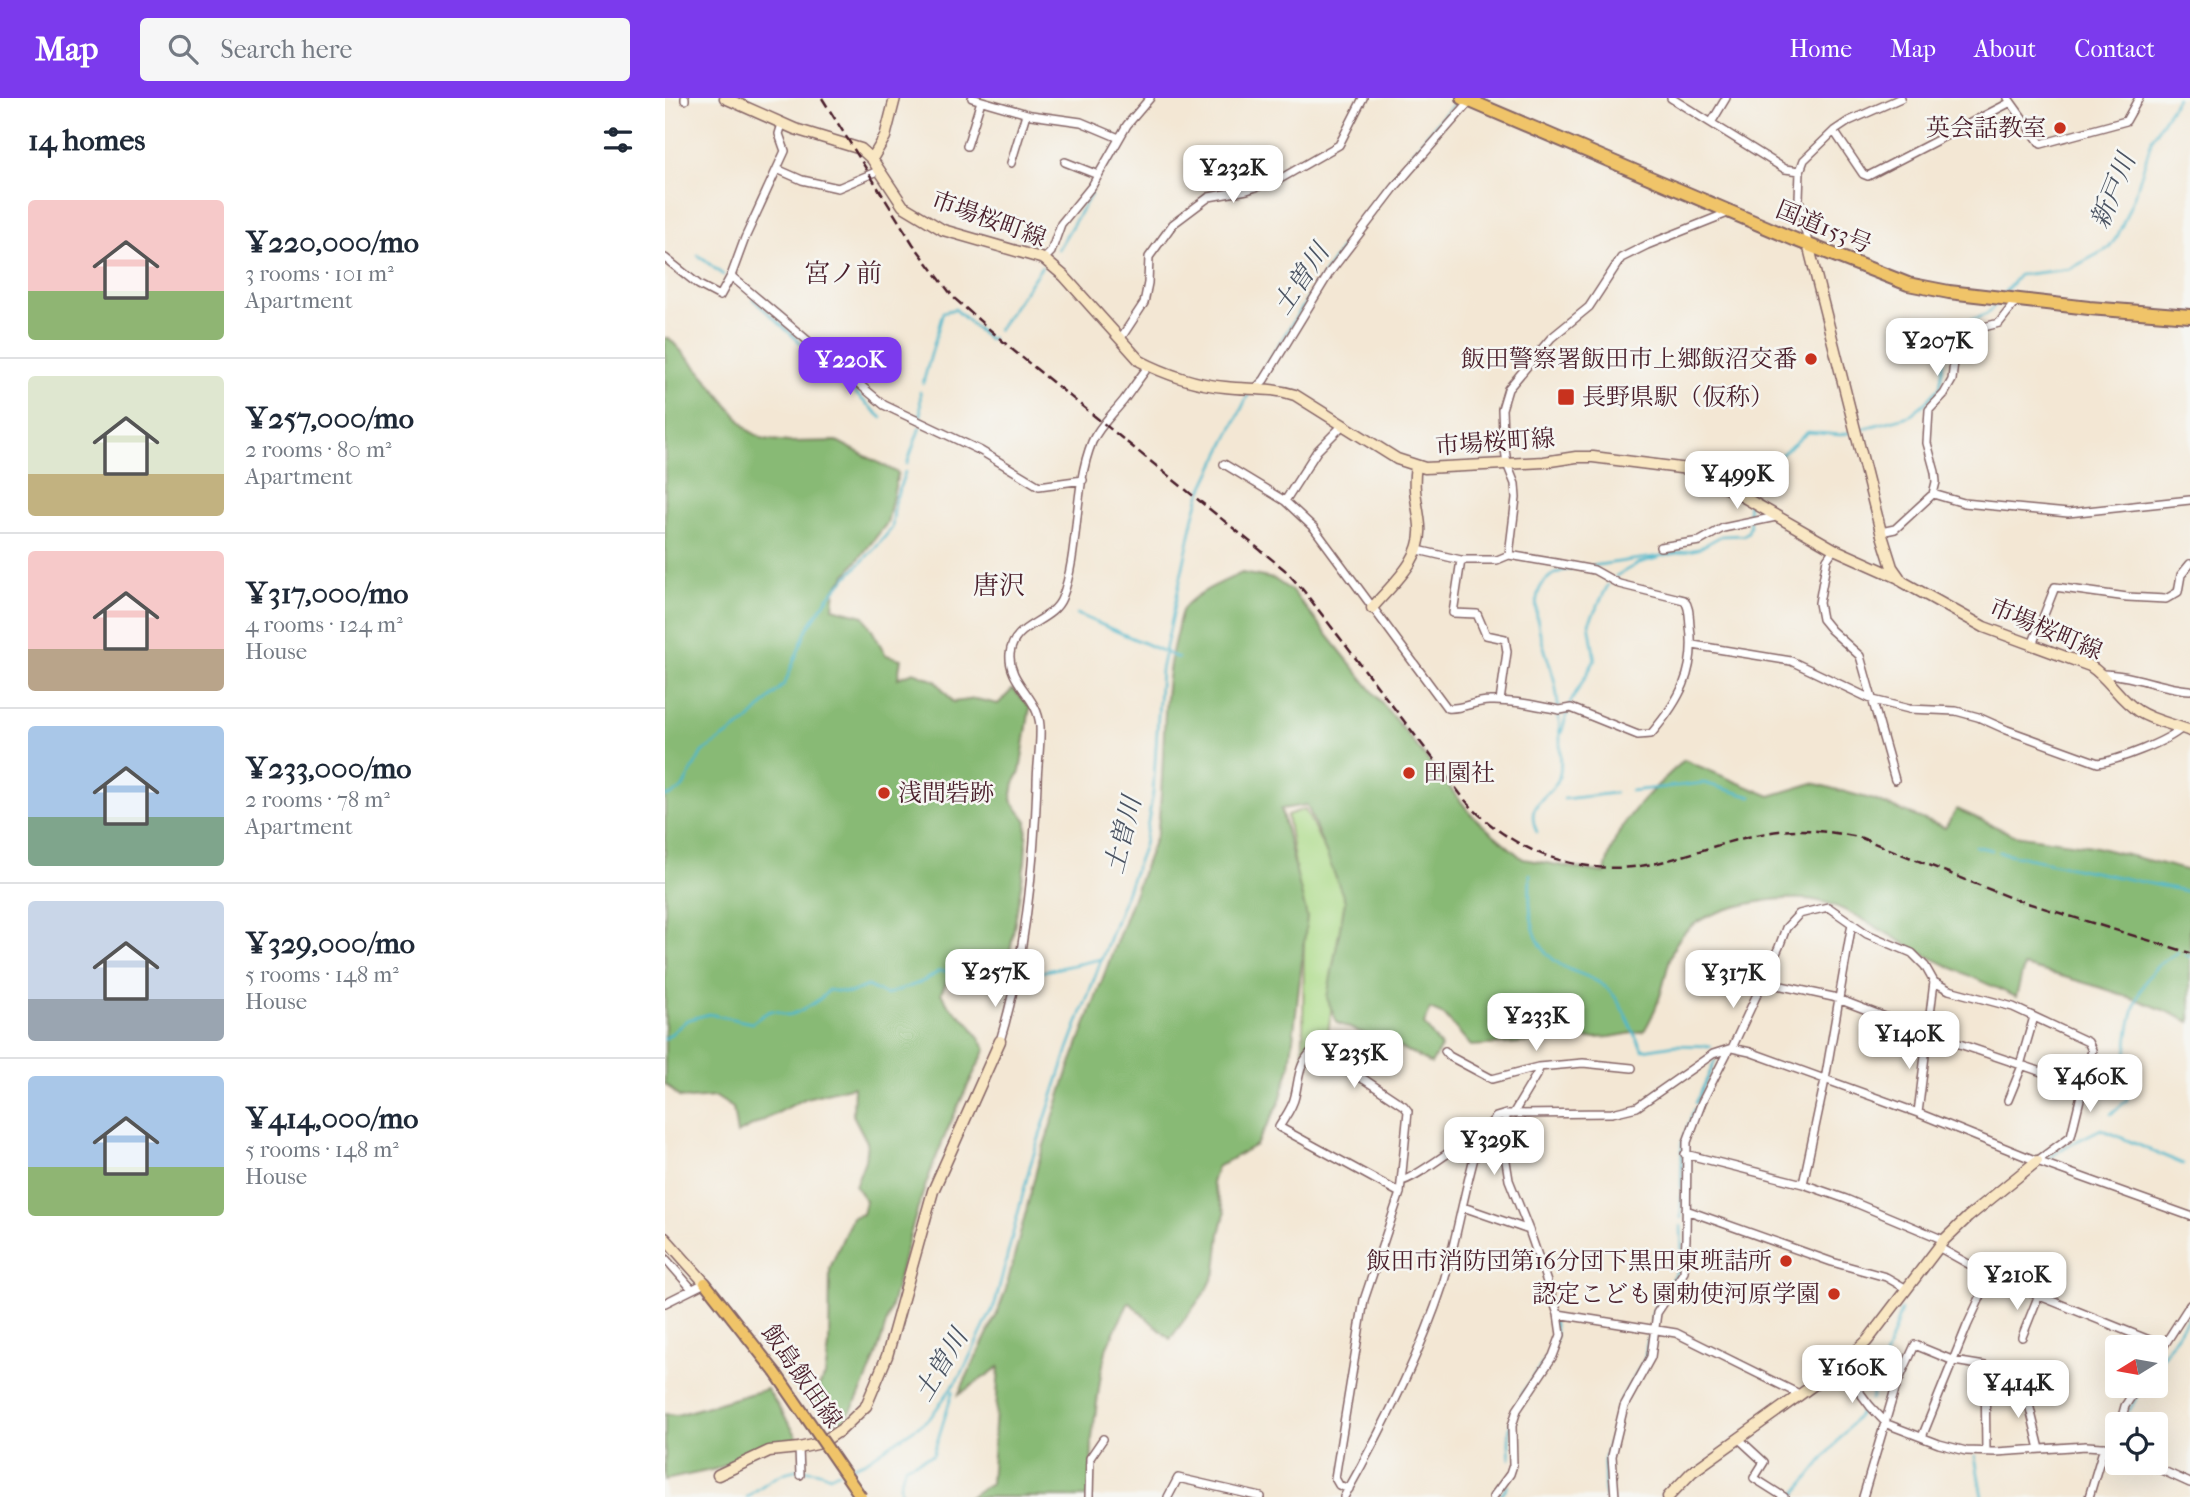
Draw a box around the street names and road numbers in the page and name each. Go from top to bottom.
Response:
street label: 市場桜町線 [928,185,1050,253]
street label: 国道153号 [1772,195,1876,259]
street label: 市場桜町線 [1434,424,1556,460]
street label: 市場桜町線 [1985,593,2107,665]
street label: 飯島飯田線 [756,1319,848,1433]

